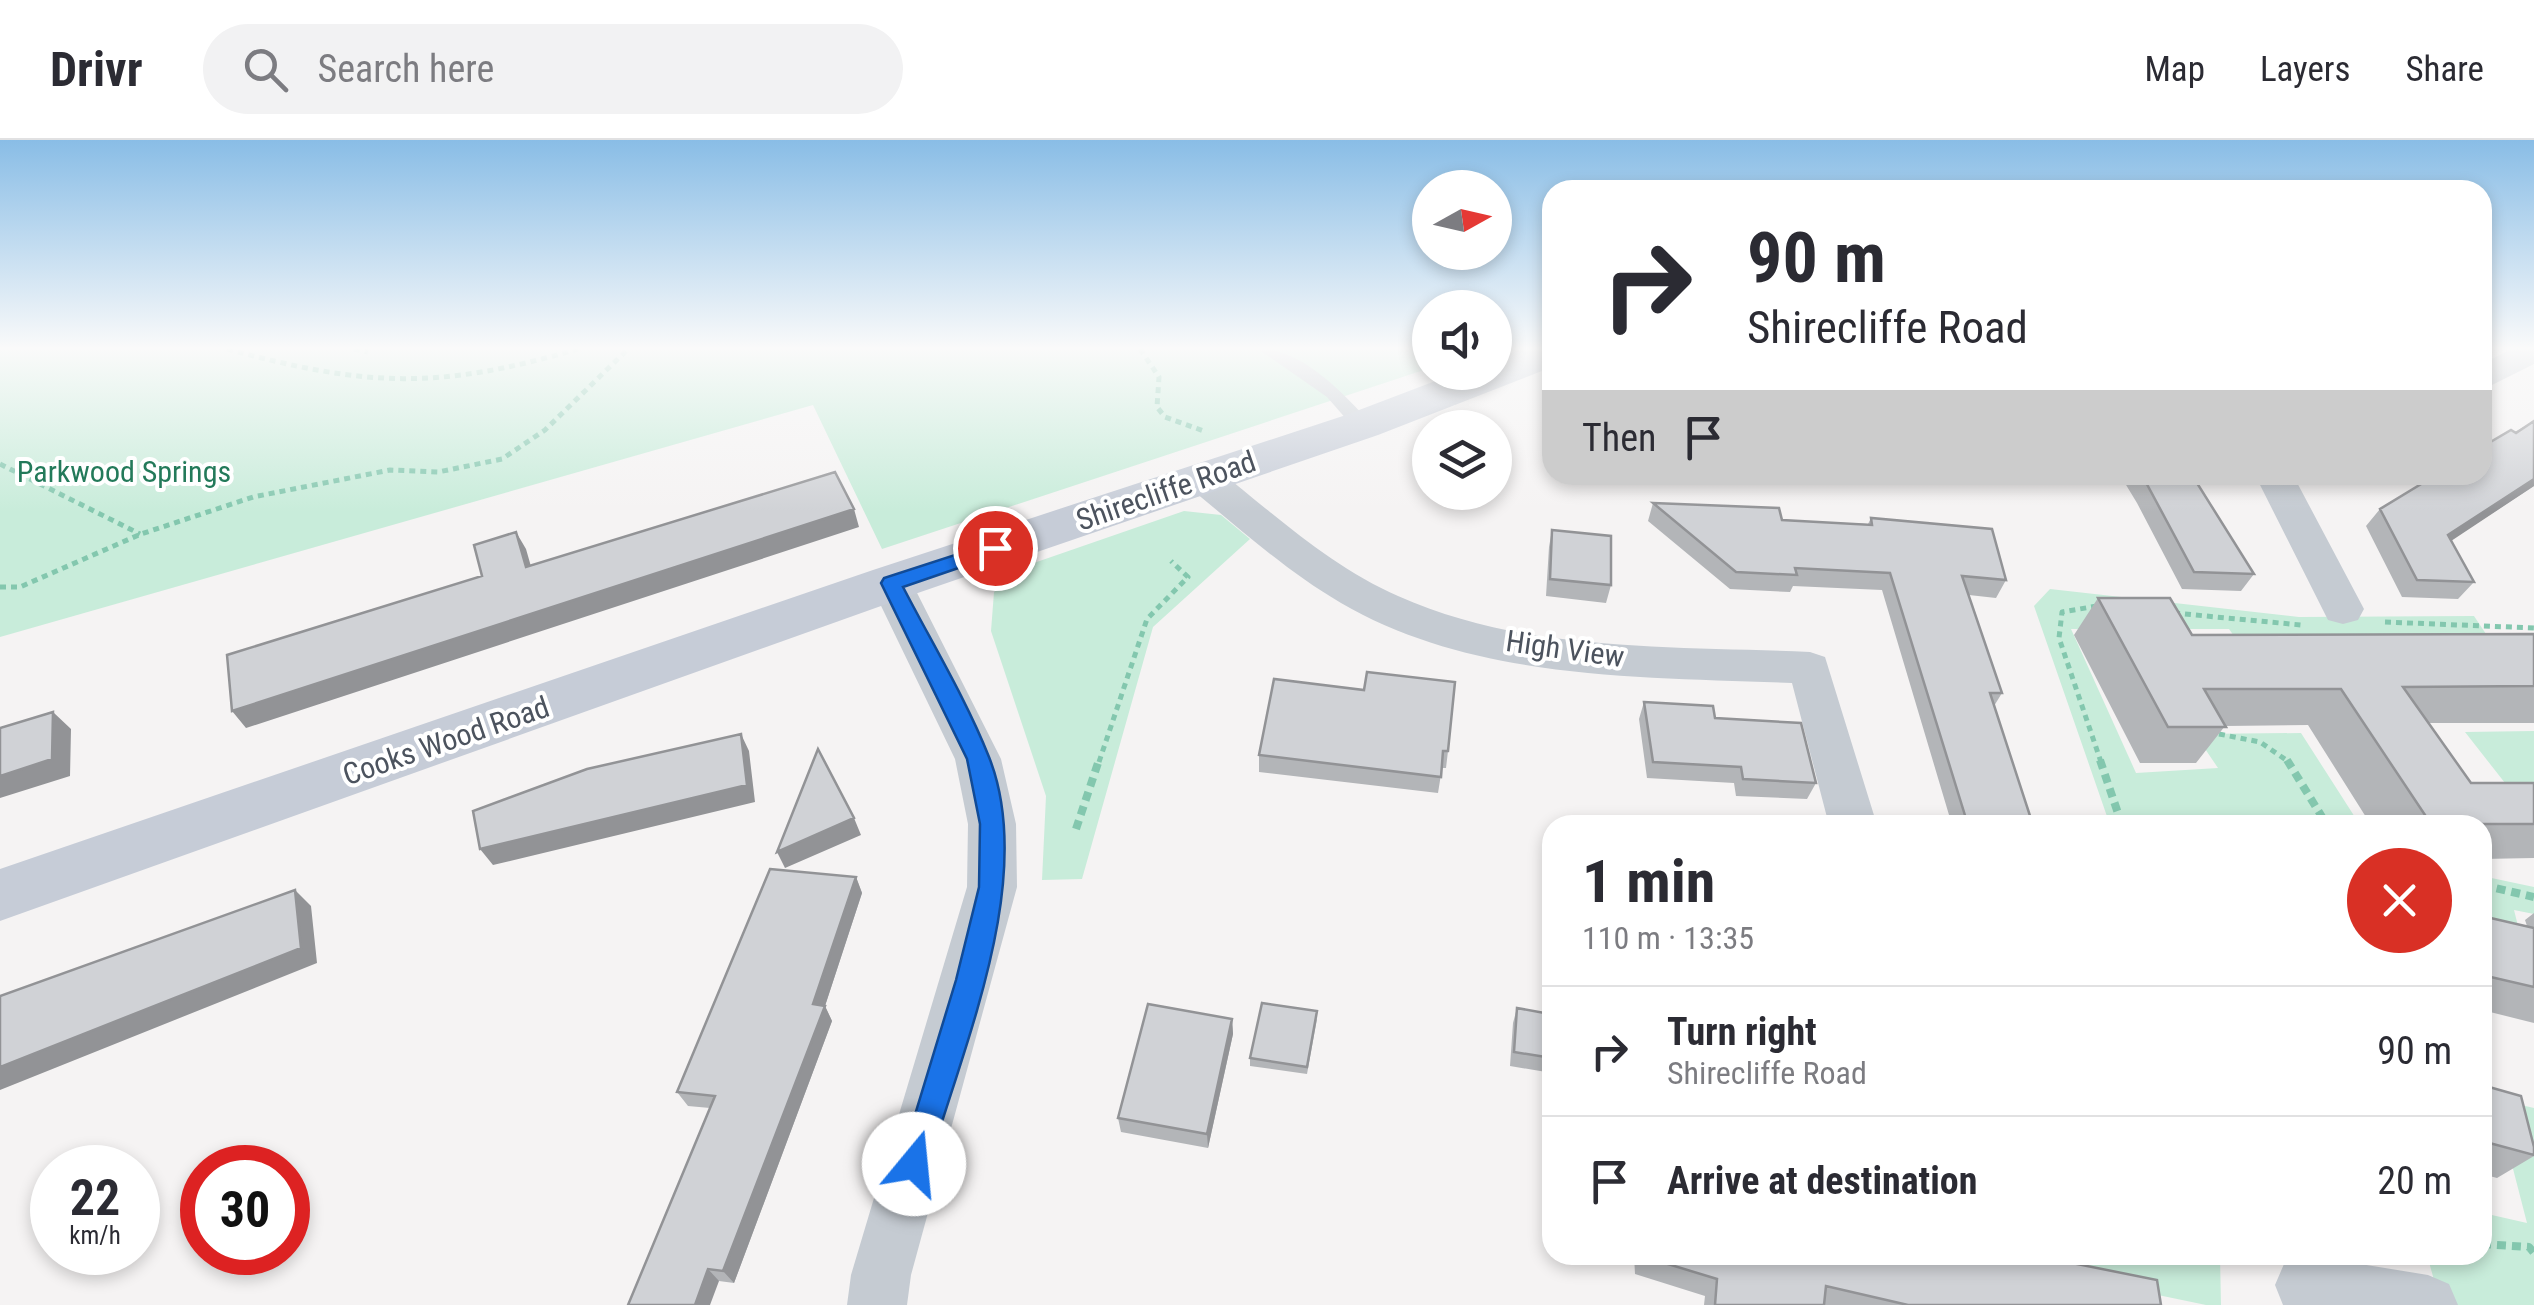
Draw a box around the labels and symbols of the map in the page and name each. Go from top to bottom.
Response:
north arrow [1412,170,1512,270]
street label: Shirecliffe Road [1072,443,1260,538]
park label: Parkwood Springs [17,454,231,489]
pin [953,506,1038,591]
street label: High View [1504,623,1626,674]
street label: Cooks Wood Road [338,689,554,792]
position arrow [862,1112,966,1216]
speed limit sign: 30 [180,1145,310,1275]

